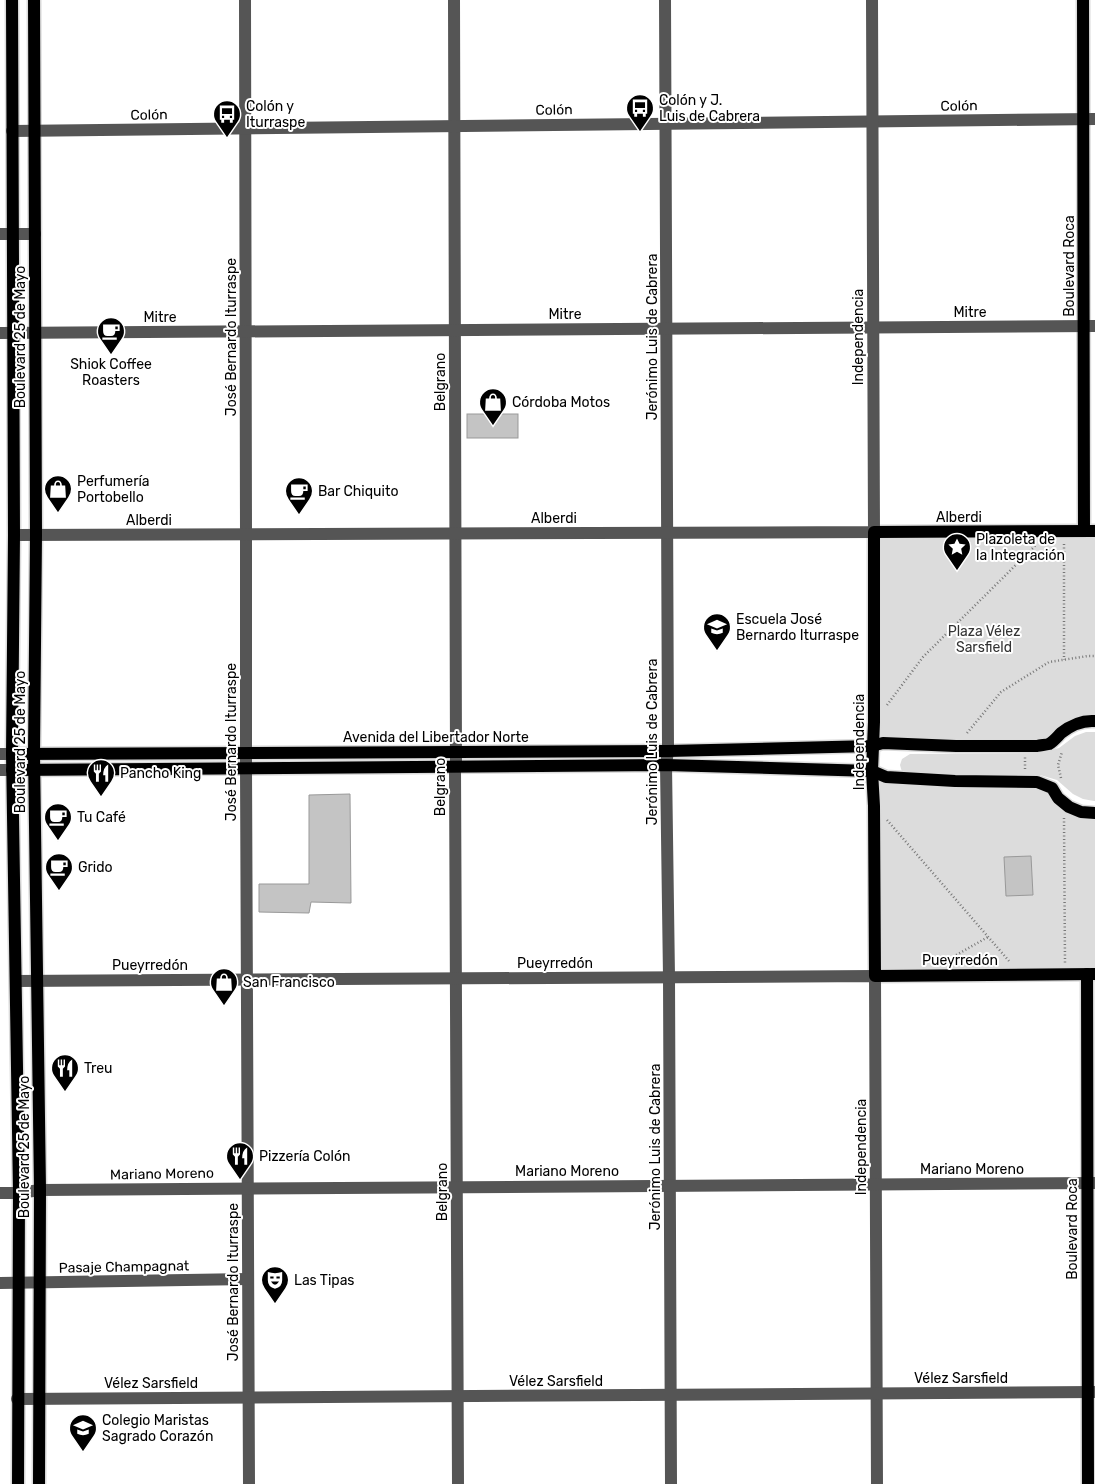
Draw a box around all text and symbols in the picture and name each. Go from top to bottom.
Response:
place label: Colón y J. Luis de Cabrera [659,92,760,125]
bus stop icon: Colón y J. Luis de Cabrera [625,93,655,132]
street label: Colón [940,97,978,115]
place label: Colón y Iturraspe [246,98,305,131]
bus stop icon: Colón y Iturraspe [212,99,242,138]
street label: Colón [535,101,573,119]
street label: Colón [130,106,168,124]
street label: Boulevard Roca [1061,215,1078,317]
street label: Jerónimo Luis de Cabrera [644,254,661,420]
street label: José Bernardo Iturraspe [223,258,240,416]
street label: Boulevard 25 de Mayo [12,266,29,408]
street label: Independencia [850,289,867,385]
street label: Mitre [953,304,987,321]
street label: Mitre [548,306,582,323]
street label: Mitre [143,309,177,326]
cafe icon: Shiok Coffee Roasters [96,316,126,355]
street label: Belgrano [432,353,449,411]
place label: Shiok Coffee Roasters [70,356,152,389]
shop icon: Córdoba Motos [478,387,508,426]
place label: Córdoba Motos [512,394,610,411]
place label: Perfumería Portobello [77,473,150,506]
shop icon: Perfumería Portobello [43,474,73,513]
cafe icon: Bar Chiquito [284,476,314,515]
place label: Bar Chiquito [318,483,398,500]
street label: Alberdi [936,509,982,526]
street label: Alberdi [531,510,577,527]
street label: Alberdi [126,512,172,529]
place label: Plazoleta de la Integración [976,531,1065,564]
place icon: Plazoleta de la Integración [942,532,972,571]
place label: Escuela José Bernardo Iturraspe [736,611,859,644]
school or university icon: Escuela José Bernardo Iturraspe [702,612,732,651]
park label: Plaza Vélez Sarsfield [948,623,1020,656]
street label: Jerónimo Luis de Cabrera [644,659,661,825]
street label: José Bernardo Iturraspe [223,663,240,821]
street label: Boulevard 25 de Mayo [12,671,29,813]
street label: Independencia [851,694,868,790]
street label: Avenida del Libertador Norte [343,729,529,746]
restaurant icon: Pancho King [86,758,116,797]
street label: Belgrano [432,758,449,816]
place label: Pancho King [120,765,201,782]
cafe icon: Tu Café [43,802,73,841]
place label: Tu Café [77,809,126,826]
cafe icon: Grido [44,852,74,891]
place label: Grido [78,859,113,876]
street label: Pueyrredón [922,952,998,969]
street label: Pueyrredón [517,955,593,972]
street label: Pueyrredón [112,957,188,974]
shop icon: San Francisco [209,967,239,1006]
place label: San Francisco [243,974,335,991]
restaurant icon: Treu [50,1053,80,1092]
place label: Treu [84,1060,112,1077]
street label: Jerónimo Luis de Cabrera [647,1064,664,1230]
street label: Boulevard 25 de Mayo [16,1076,33,1218]
street label: Independencia [853,1099,870,1195]
restaurant icon: Pizzería Colón [225,1141,255,1180]
place label: Pizzería Colón [259,1148,351,1165]
street label: Mariano Moreno [920,1161,1024,1178]
street label: Belgrano [434,1163,451,1221]
street label: Mariano Moreno [515,1163,619,1180]
street label: Mariano Moreno [110,1165,214,1183]
street label: Boulevard Roca [1064,1178,1081,1280]
street label: José Bernardo Iturraspe [225,1203,242,1361]
street label: Pasaje Champagnat [59,1257,190,1277]
theatre icon: Las Tipas [260,1265,290,1304]
place label: Las Tipas [294,1272,355,1289]
street label: Vélez Sarsfield [914,1370,1008,1387]
street label: Vélez Sarsfield [509,1373,603,1390]
street label: Vélez Sarsfield [104,1375,198,1392]
place label: Colegio Maristas Sagrado Corazón [102,1412,213,1445]
school or university icon: Colegio Maristas Sagrado Corazón [68,1413,98,1452]

